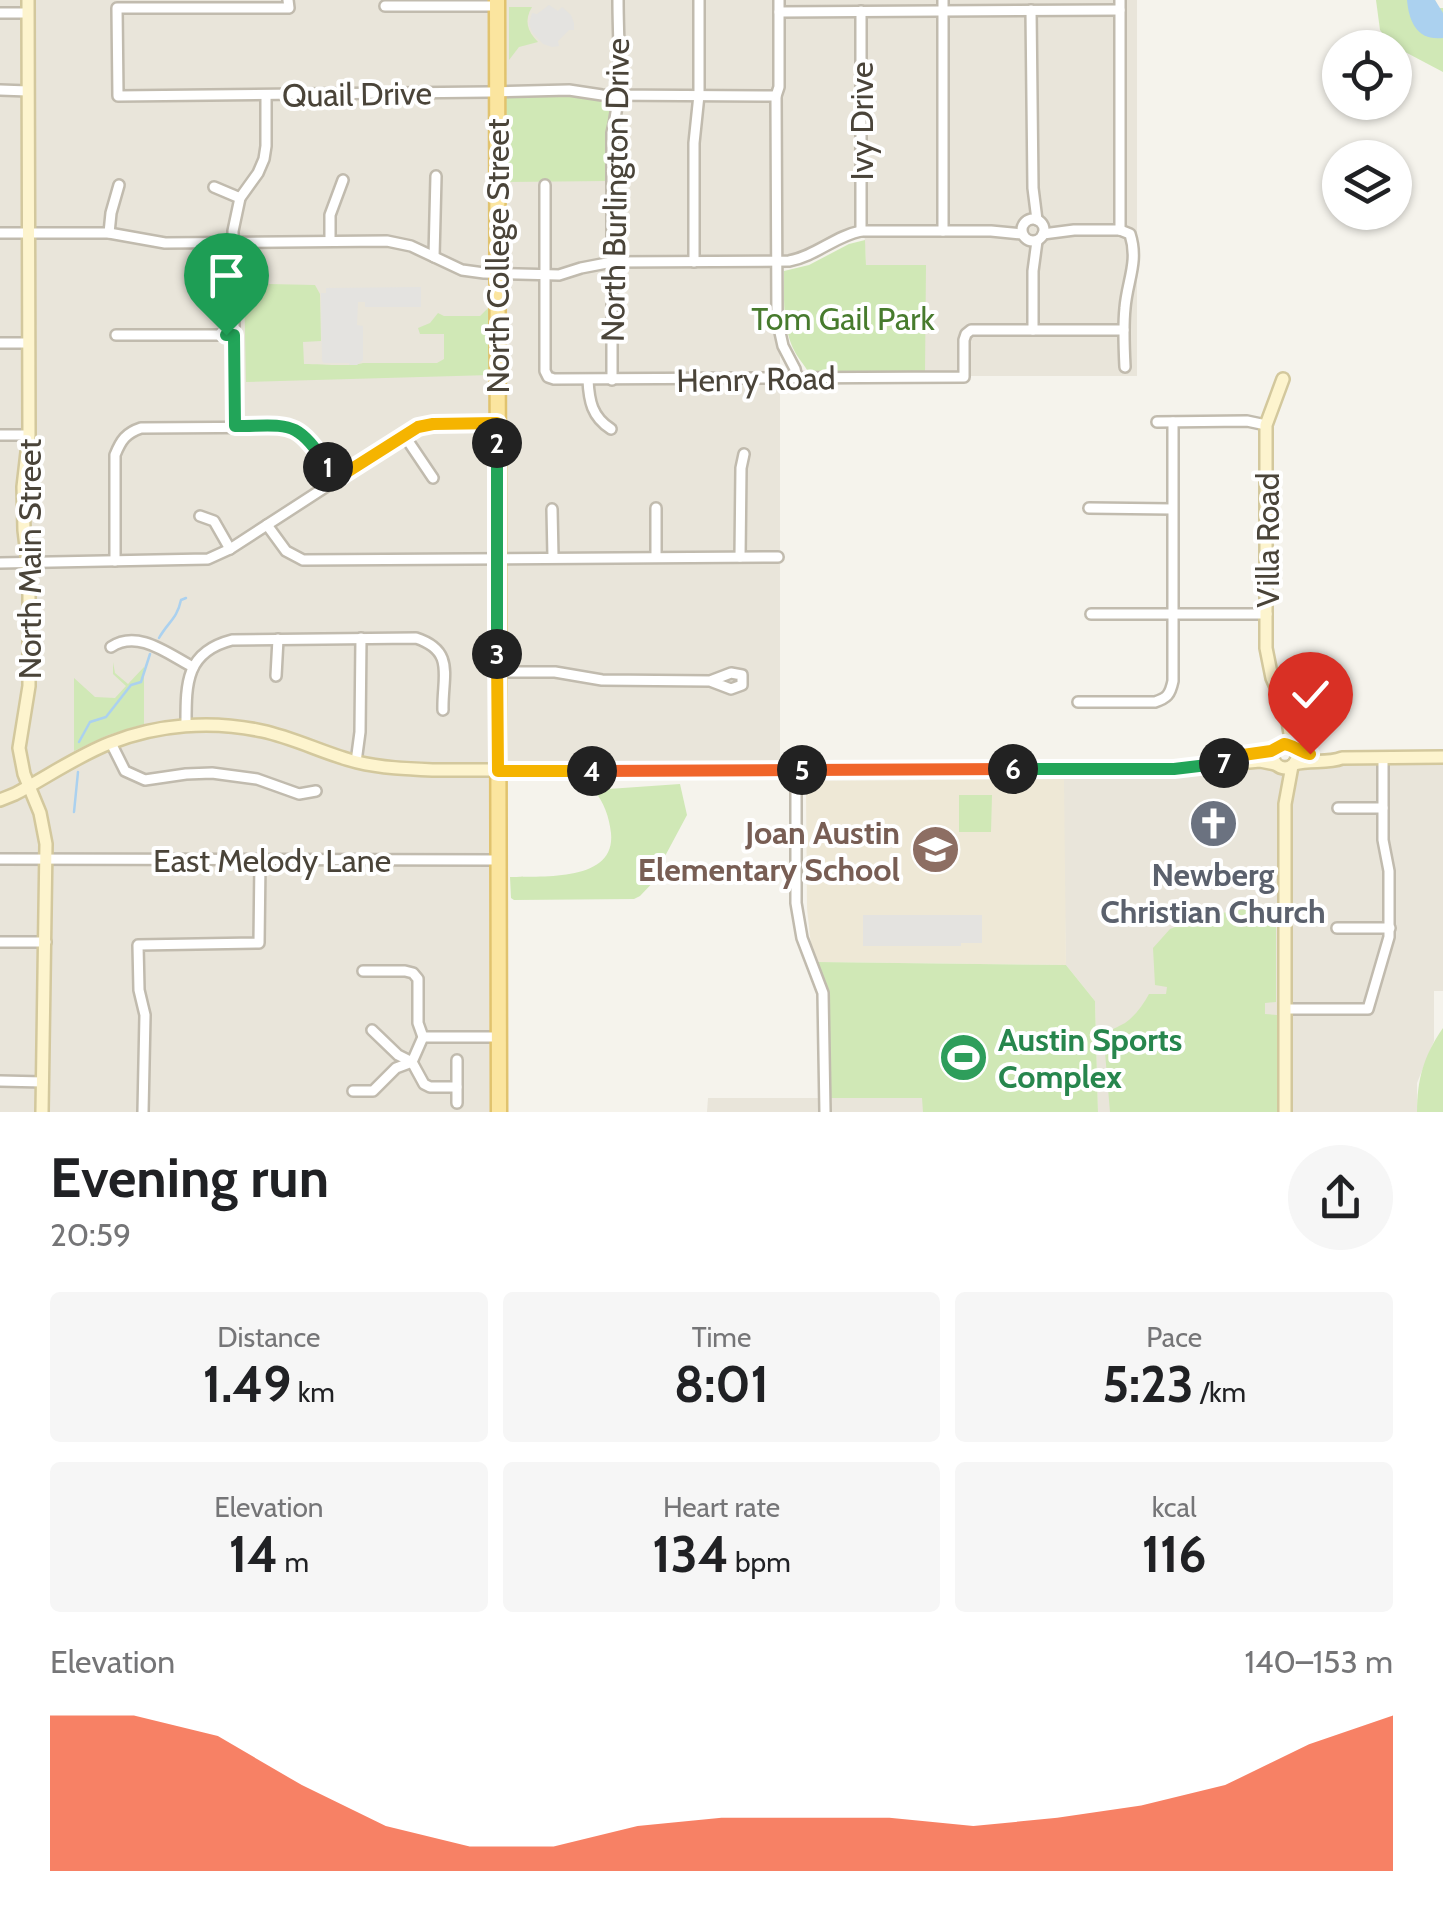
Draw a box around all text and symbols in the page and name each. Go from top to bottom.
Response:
map controls [1322,30,1412,230]
button: locate [1322,30,1412,120]
street label: North Burlington Drive [593,38,637,342]
street label: Ivy Drive [842,62,881,180]
street label: Quail Drive [282,73,432,115]
street label: North College Street [478,118,517,394]
button: layers [1322,140,1412,230]
pin [184,233,269,336]
icon: arrive [199,248,254,303]
park label: Tom Gail Park [751,299,935,338]
street label: Henry Road [676,358,836,400]
pin: 2 [472,418,522,468]
text: 2 [490,426,504,460]
street label: North Main Street [10,439,49,679]
pin: 1 [303,442,353,492]
text: 1 [323,450,333,484]
street label: Villa Road [1248,473,1287,607]
pin: 3 [472,629,522,679]
text: 3 [489,637,505,671]
pin [1268,652,1353,755]
icon: check [1283,667,1338,722]
pin: 7 [1199,738,1249,788]
pin: 6 [988,744,1038,794]
pin: 5 [777,745,827,795]
pin: 4 [567,746,617,796]
text: 7 [1217,746,1231,780]
text: 6 [1005,752,1021,786]
text: 5 [794,753,810,787]
text: 4 [583,754,601,788]
church icon: Newberg Christian Church [1187,798,1239,850]
place label: Joan Austin Elementary School [638,813,900,889]
school or university icon: Joan Austin Elementary School [909,824,961,876]
street label: East Melody Lane [153,841,391,880]
place label: Newberg Christian Church [1100,855,1326,931]
place label: Austin Sports Complex [998,1020,1182,1096]
sports icon: Austin Sports Complex [937,1031,989,1083]
text: Evening run [50,1144,329,1211]
button: share [1288,1145,1393,1250]
text: 20:59 [50,1215,131,1254]
text: Distance [217,1320,320,1354]
text: Time [692,1320,751,1354]
text: Pace [1146,1320,1202,1354]
text: 1.49 [203,1354,291,1415]
text: 8:01 [674,1354,769,1415]
text: 5:23 [1102,1354,1194,1415]
text: km [291,1375,335,1409]
text: /km [1194,1375,1246,1409]
text: Elevation [214,1490,324,1524]
text: Heart rate [663,1490,780,1524]
text: kcal [1152,1490,1197,1524]
text: 14 [229,1524,278,1585]
text: 134 [652,1524,729,1585]
text: 116 [1142,1524,1207,1585]
text: m [278,1545,309,1579]
text: bpm [729,1545,791,1579]
text: Elevation [50,1642,175,1681]
text: 140–153 m [1244,1642,1393,1681]

